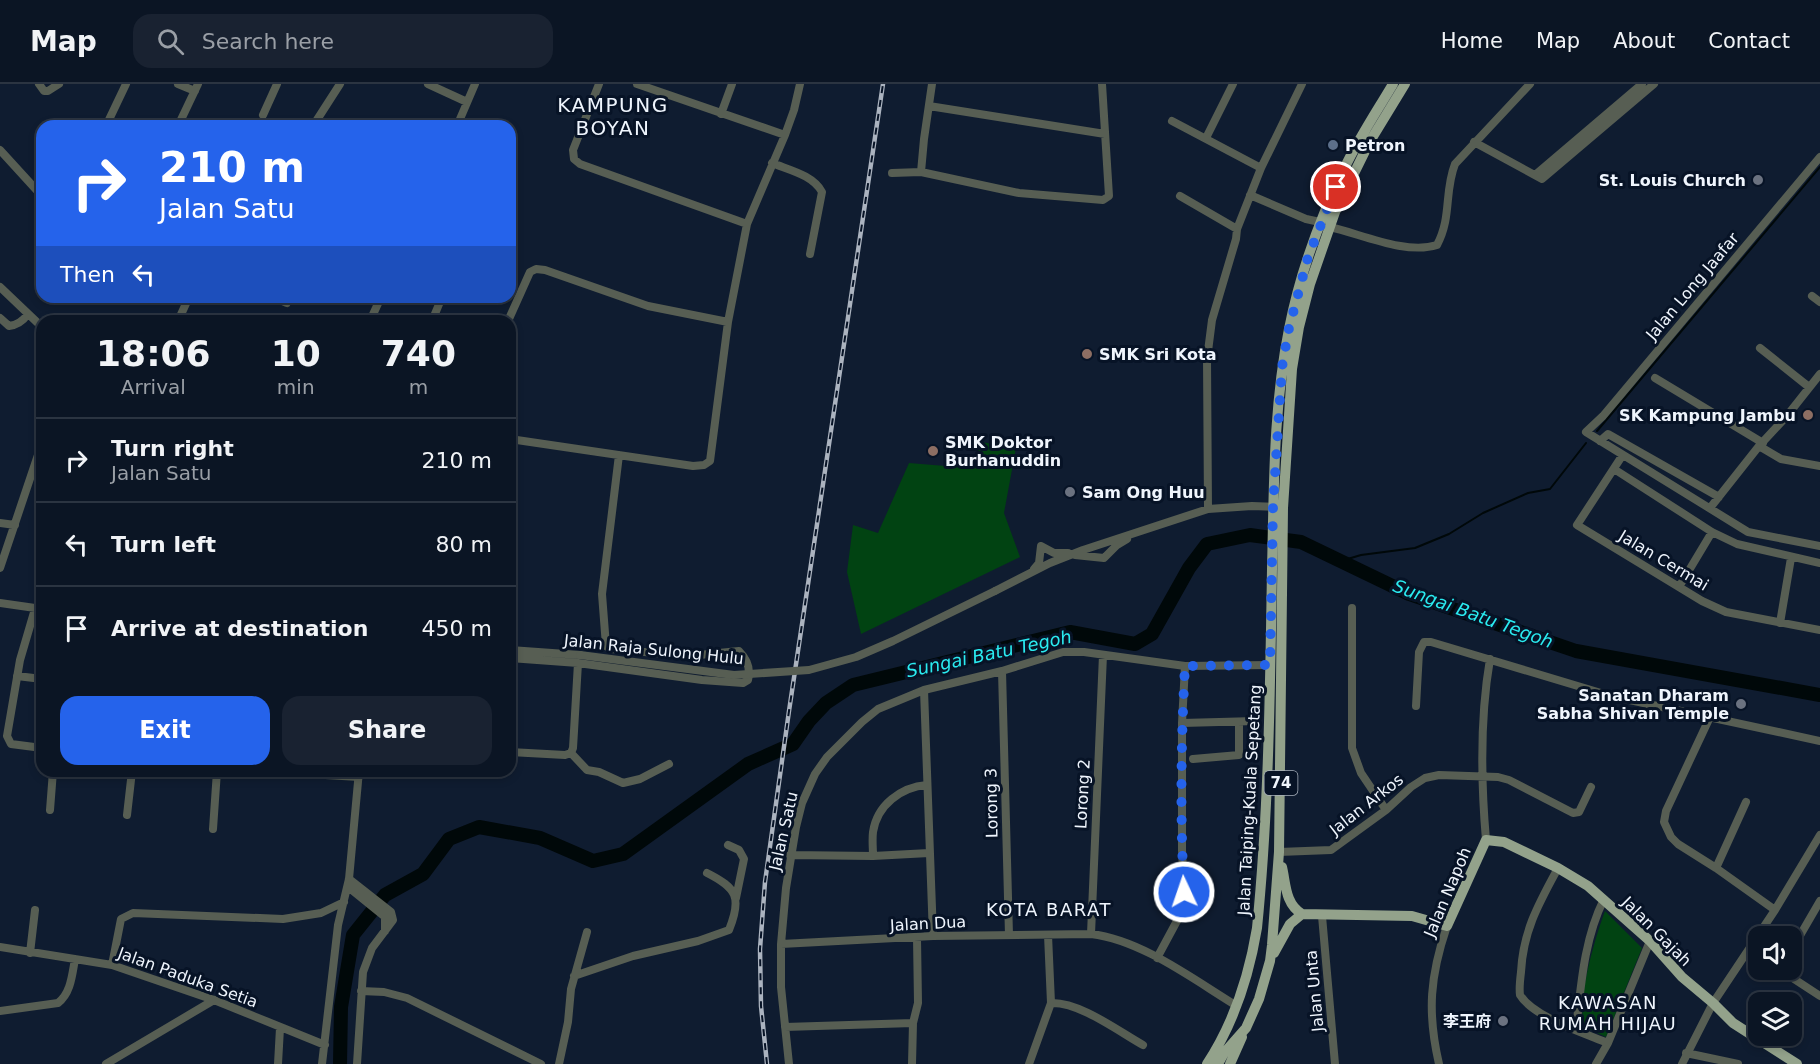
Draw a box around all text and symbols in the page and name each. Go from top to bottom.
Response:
search box [133,14,553,68]
text: Map [30,25,97,58]
icon: search [154,25,187,58]
text: Search here [202,29,334,54]
text: Home [1441,29,1503,53]
text: Map [1536,29,1580,53]
text: About [1613,29,1675,53]
text: Contact [1708,29,1790,53]
district label: KAMPUNG BOYAN [557,93,669,140]
place label: Petron [1345,136,1406,155]
marker: Petron [1326,138,1340,152]
text: 210 m [159,143,305,192]
icon: right [60,144,138,222]
pin [1310,161,1361,212]
icon: arrive [1319,170,1352,203]
place label: St. Louis Church [1599,171,1746,190]
marker: St. Louis Church [1751,173,1765,187]
text: Jalan Satu [159,193,295,224]
street label: Jalan Long Jaafar [1641,229,1743,345]
icon: left [127,258,160,291]
text: Then [60,262,115,287]
text: 18:06 [96,333,211,374]
text: 10 [271,333,321,374]
text: 740 [381,333,456,374]
place label: SMK Sri Kota [1099,345,1216,364]
marker: SMK Sri Kota [1080,347,1094,361]
text: Arrival [121,375,186,399]
text: min [277,375,315,399]
text: m [409,375,428,399]
place label: SK Kampung Jambu [1619,406,1796,425]
marker: SK Kampung Jambu [1801,408,1815,422]
place label: SMK Doktor Burhanuddin [945,433,1061,470]
text: Turn right [111,436,234,461]
icon: right [60,444,93,477]
marker: SMK Doktor Burhanuddin [926,444,940,458]
text: 210 m [422,448,492,473]
text: Jalan Satu [111,461,211,485]
place label: Sam Ong Huu [1082,483,1205,502]
marker: Sam Ong Huu [1063,485,1077,499]
street label: Jalan Cermai [1615,526,1712,595]
icon: left [60,528,93,561]
text: Turn left [111,532,216,557]
text: 80 m [436,532,492,557]
water label: Sungai Batu Tegoh [1390,575,1556,652]
icon: arrive [60,612,93,645]
text: Arrive at destination [111,616,368,641]
text: 450 m [422,616,492,641]
water label: Sungai Batu Tegoh [904,626,1074,681]
street label: Jalan Raja Sulong Hulu [562,631,745,668]
street label: Jalan Taiping-Kuala Sepetang [1234,684,1265,917]
place label: Sanatan Dharam Sabha Shivan Temple [1537,686,1729,723]
button: Exit [60,696,270,765]
button: Share [282,696,492,765]
marker: Sanatan Dharam Sabha Shivan Temple [1734,697,1748,711]
street label: Lorong 2 [1071,759,1094,829]
street label: Lorong 3 [981,768,1002,838]
street label: Jalan Arkos [1325,770,1407,840]
road number: 74 [1264,771,1298,795]
street label: Jalan Satu [765,790,802,873]
street label: Jalan Napoh [1420,844,1475,941]
position arrow [1152,860,1216,924]
street label: Jalan Gajah [1617,892,1695,970]
district label: KOTA BARAT [986,899,1112,920]
street label: Jalan Dua [888,912,967,935]
map controls [1748,926,1802,1046]
button: sound [1748,926,1802,980]
street label: Jalan Paduka Setia [114,943,260,1012]
street label: Jalan Unta [1301,949,1328,1034]
district label: KAWASAN RUMAH HIJAU [1539,992,1677,1034]
button: layers [1748,992,1802,1046]
place label: 李王府 [1443,1012,1491,1031]
marker: 李王府 [1496,1014,1510,1028]

